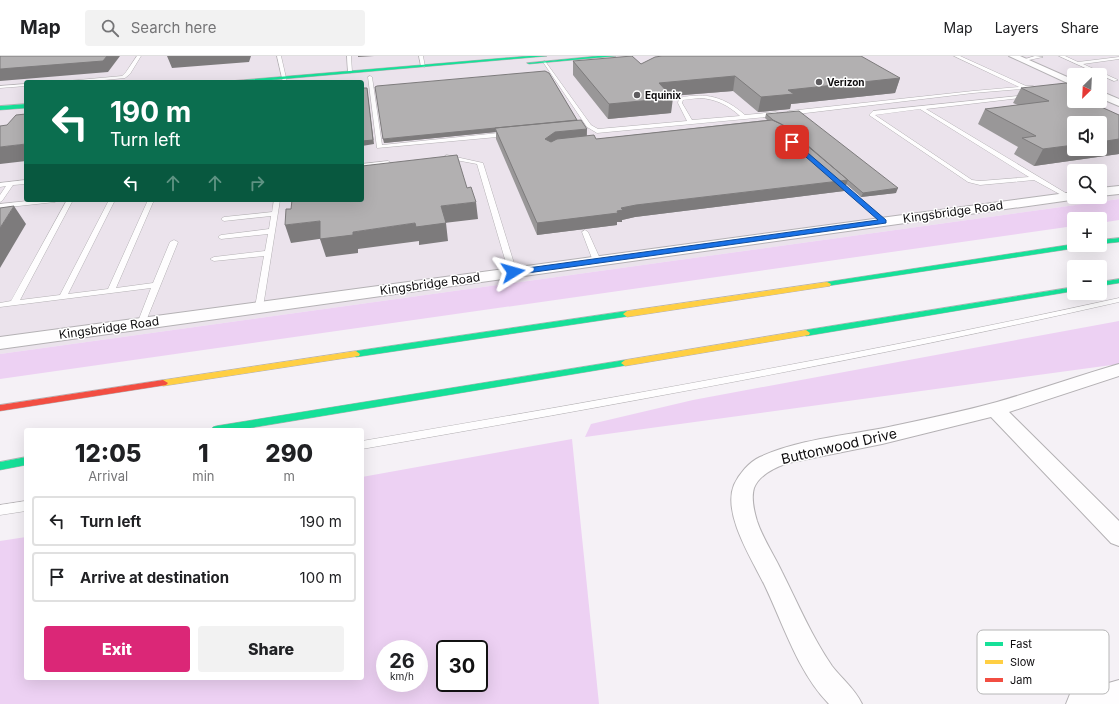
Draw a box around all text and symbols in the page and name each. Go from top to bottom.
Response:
search box [85,10,365,46]
text: Map [20,16,61,39]
icon: search [99,17,121,39]
text: Search here [131,18,216,37]
text: Map [944,19,973,36]
text: Layers [995,19,1039,36]
text: Share [1061,19,1099,36]
north arrow [1067,68,1107,108]
map controls [1067,68,1107,300]
place label: Verizon [827,76,865,88]
marker: Verizon [814,77,824,87]
place label: Equinix [645,89,681,101]
marker: Equinix [632,90,642,100]
text: 190 m [110,95,191,129]
icon: left [44,96,96,148]
button: sound [1067,116,1107,156]
pin [775,125,809,159]
text: Turn left [110,129,180,150]
icon: arrive [781,131,803,153]
button: search [1067,164,1107,204]
icon: left [120,172,142,194]
icon: ahead [162,172,184,194]
icon: ahead [204,172,226,194]
icon: right [246,172,268,194]
street label: Kingsbridge Road [902,197,1004,226]
button: + [1067,212,1107,252]
position arrow [492,251,534,293]
button: − [1067,260,1107,300]
street label: Kingsbridge Road [379,269,481,298]
street label: Kingsbridge Road [58,313,160,342]
street label: Buttonwood Drive [779,424,898,467]
text: 12:05 [75,439,141,468]
text: 1 [198,439,209,468]
text: 290 [265,439,313,468]
text: Arrival [88,468,128,484]
text: min [192,468,215,484]
text: m [284,468,295,484]
icon: left [46,510,68,532]
text: Turn left [80,512,141,531]
text: 190 m [300,512,342,531]
icon: arrive [46,566,68,588]
text: Arrive at destination [80,568,229,587]
text: 100 m [300,568,342,587]
button: Exit [44,626,190,672]
button: Share [198,626,344,672]
legend [977,630,1109,694]
text: Fast [1010,637,1032,651]
speed limit sign: 30 [436,640,488,692]
text: 26 [389,649,415,673]
text: Slow [1010,655,1035,669]
text: km/h [390,670,414,682]
text: Jam [1010,673,1032,687]

